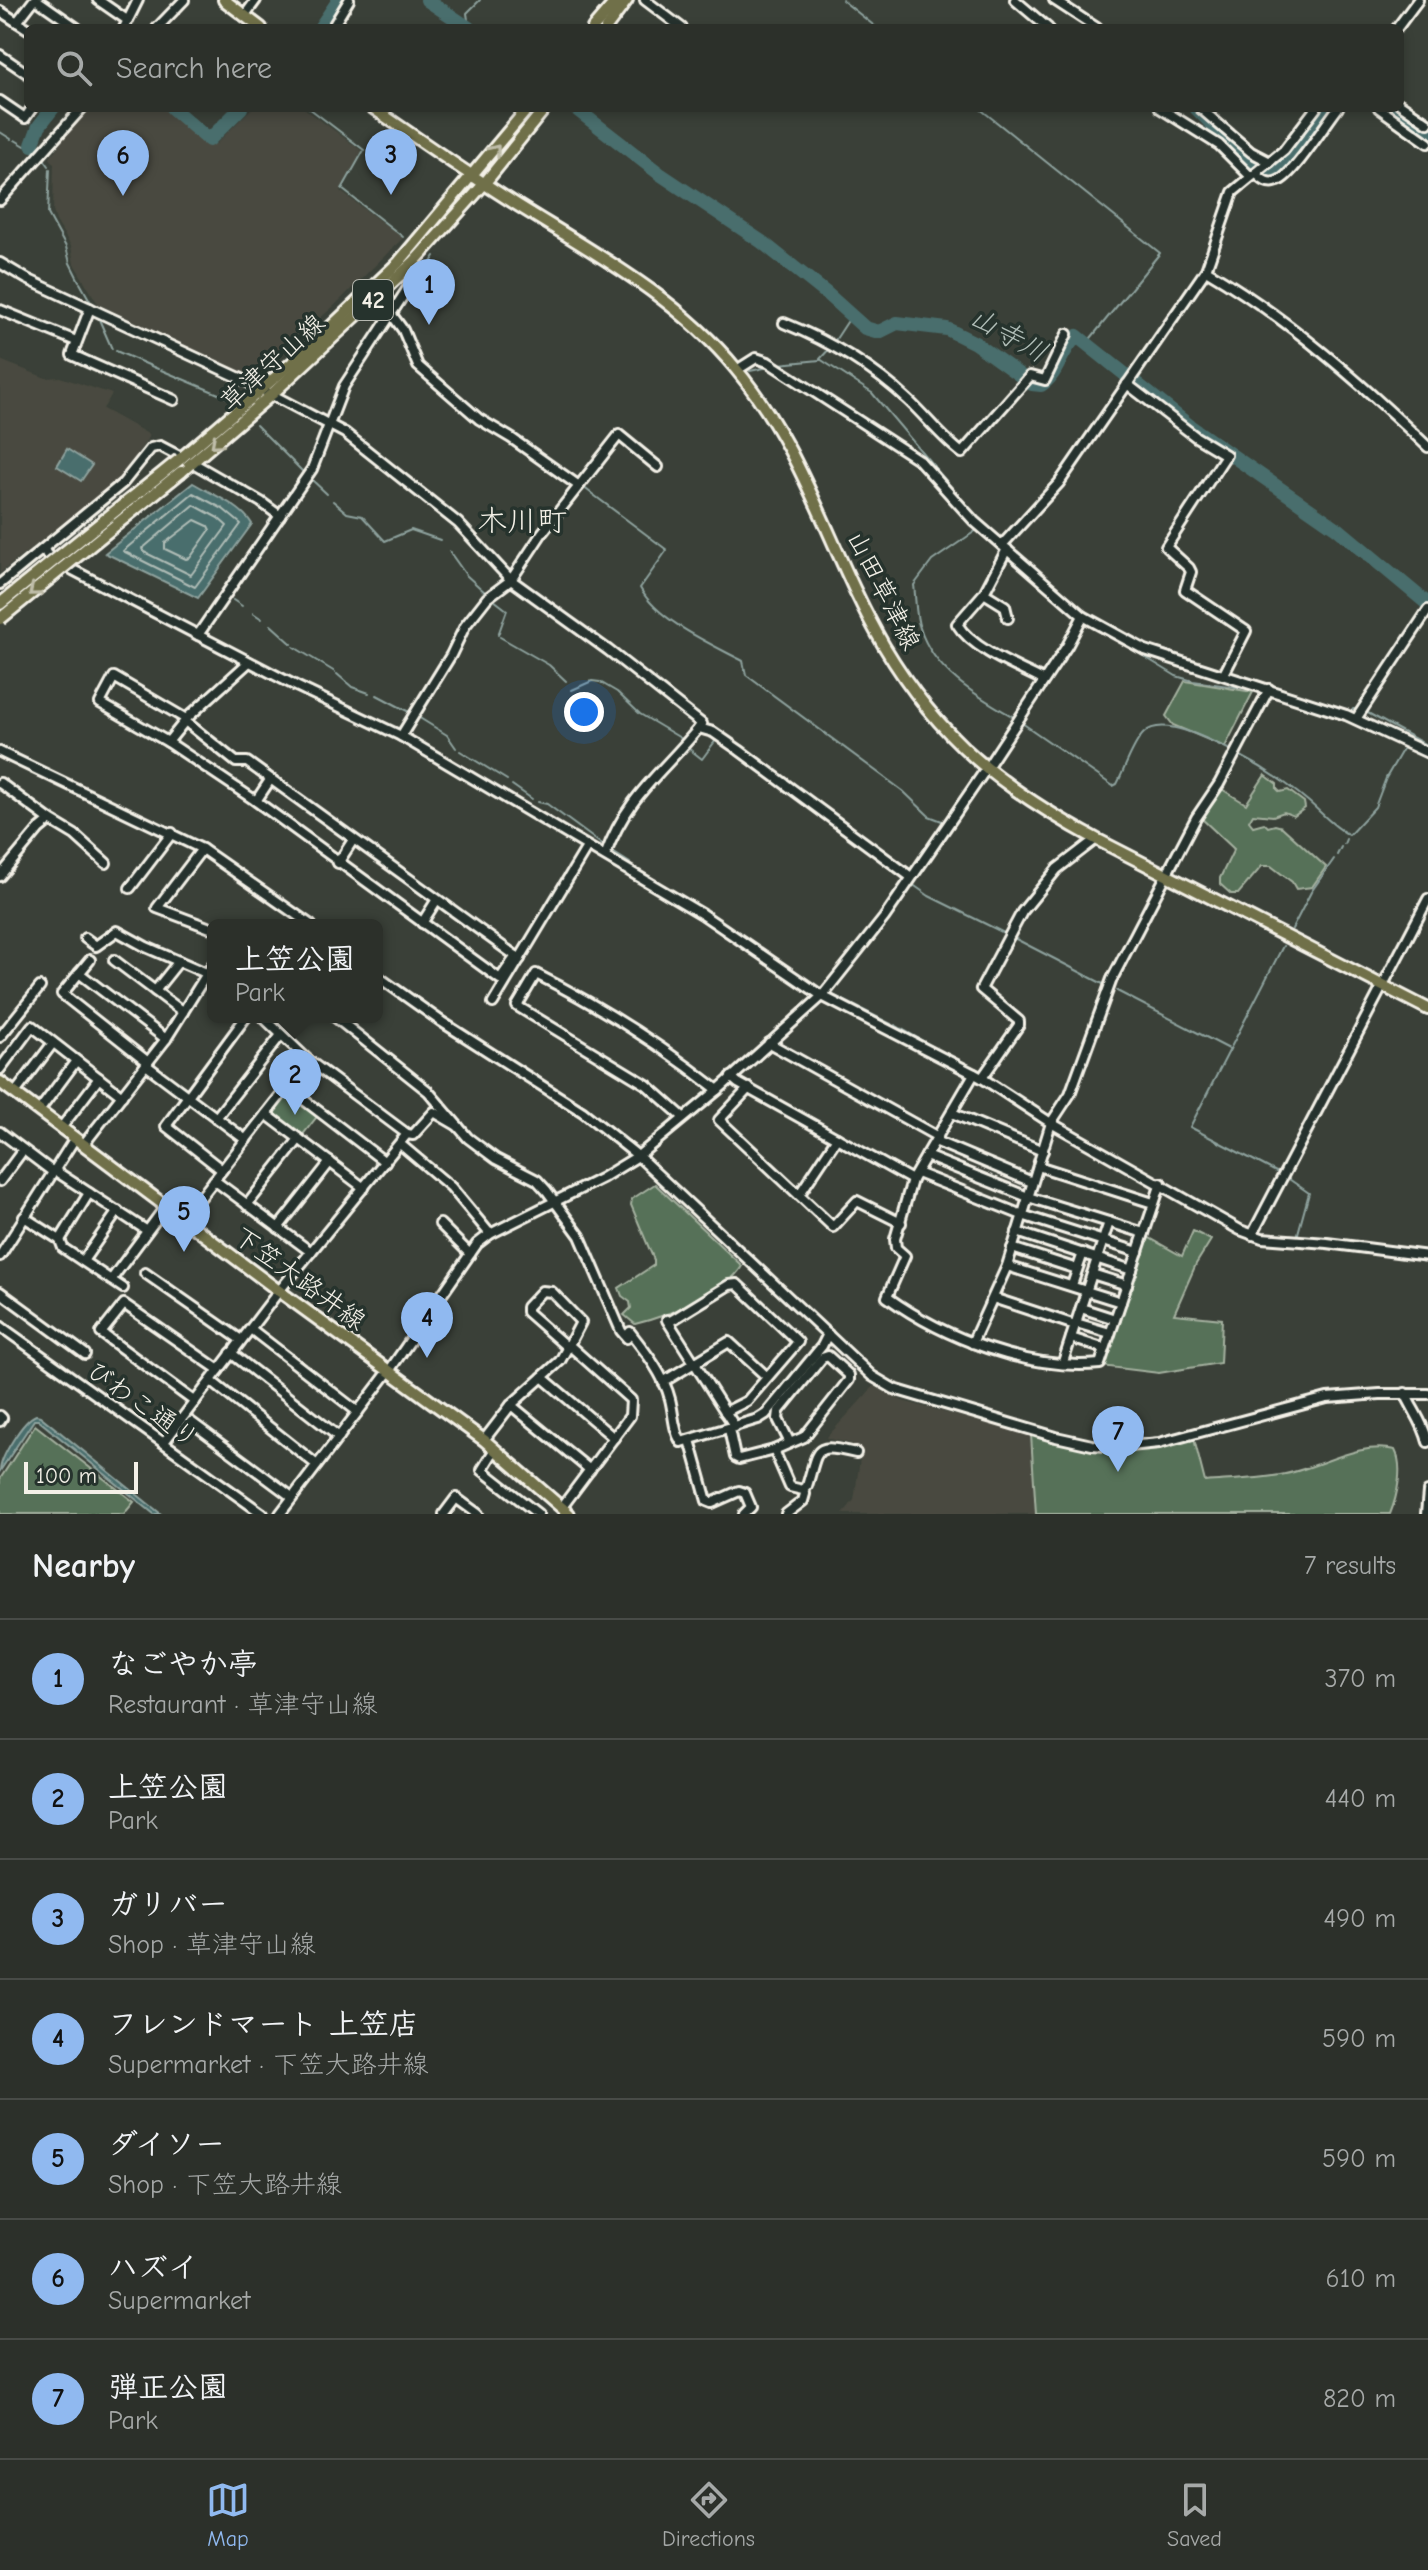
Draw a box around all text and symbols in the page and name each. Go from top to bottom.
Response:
search box [24,24,1404,112]
icon: search [52,46,96,90]
text: Search here [116,51,272,86]
pin: 3 [365,129,417,195]
pin: 6 [97,130,149,196]
one-way arrow [485,144,499,159]
pin: 1 [403,259,455,325]
road number: 42 [353,280,393,320]
water label: 山寺川 [964,301,1053,369]
street label: 草津守山線 [214,308,331,417]
one-way arrow [211,433,226,448]
district label: 木川町 [477,504,567,539]
street label: 山田草津線 [840,526,926,655]
one-way arrow [28,581,43,596]
your location [564,692,604,732]
popup [207,919,383,1023]
text: 上笠公園 [235,942,355,977]
text: Park [235,978,285,1008]
pin: 2 [269,1049,321,1115]
pin: 5 [158,1186,210,1252]
street label: 下笠大路井線 [227,1221,371,1337]
pin: 4 [401,1292,453,1358]
street label: びわこ通り [81,1355,204,1454]
pin: 7 [1092,1406,1144,1472]
scale bar [24,1458,138,1494]
text: 100 m [36,1463,97,1489]
text: Nearby [32,1546,135,1586]
text: 7 results [1304,1551,1396,1581]
text: なごやか亭 [108,1647,258,1682]
text: 1 [53,1664,63,1694]
text: 370 m [1325,1664,1396,1694]
text: Restaurant · 草津守山線 [108,1690,377,1720]
text: 上笠公園 [108,1770,228,1805]
text: 2 [52,1784,64,1814]
text: 440 m [1325,1784,1396,1814]
text: Park [108,1806,158,1836]
text: ガリバー [108,1887,228,1922]
text: 3 [52,1904,64,1934]
text: 490 m [1324,1904,1396,1934]
text: Shop · 草津守山線 [108,1930,316,1960]
text: フレンドマート 上笠店 [108,2007,419,2042]
text: 4 [52,2024,64,2054]
text: 590 m [1322,2024,1396,2054]
text: Supermarket · 下笠大路井線 [108,2050,428,2080]
text: ダイソー [108,2127,225,2162]
text: 5 [51,2144,65,2174]
text: 590 m [1322,2144,1396,2174]
text: Shop · 下笠大路井線 [108,2170,342,2200]
text: ハズイ [108,2250,198,2285]
text: 6 [51,2264,65,2294]
text: 610 m [1326,2264,1396,2294]
text: Supermarket [108,2286,251,2316]
text: 弾正公園 [108,2370,228,2405]
text: 7 [52,2384,64,2414]
text: 820 m [1323,2384,1396,2414]
text: Park [108,2406,158,2436]
tab: Map [206,2478,250,2552]
tab: Directions [662,2478,755,2552]
tab: Saved [1167,2478,1222,2552]

